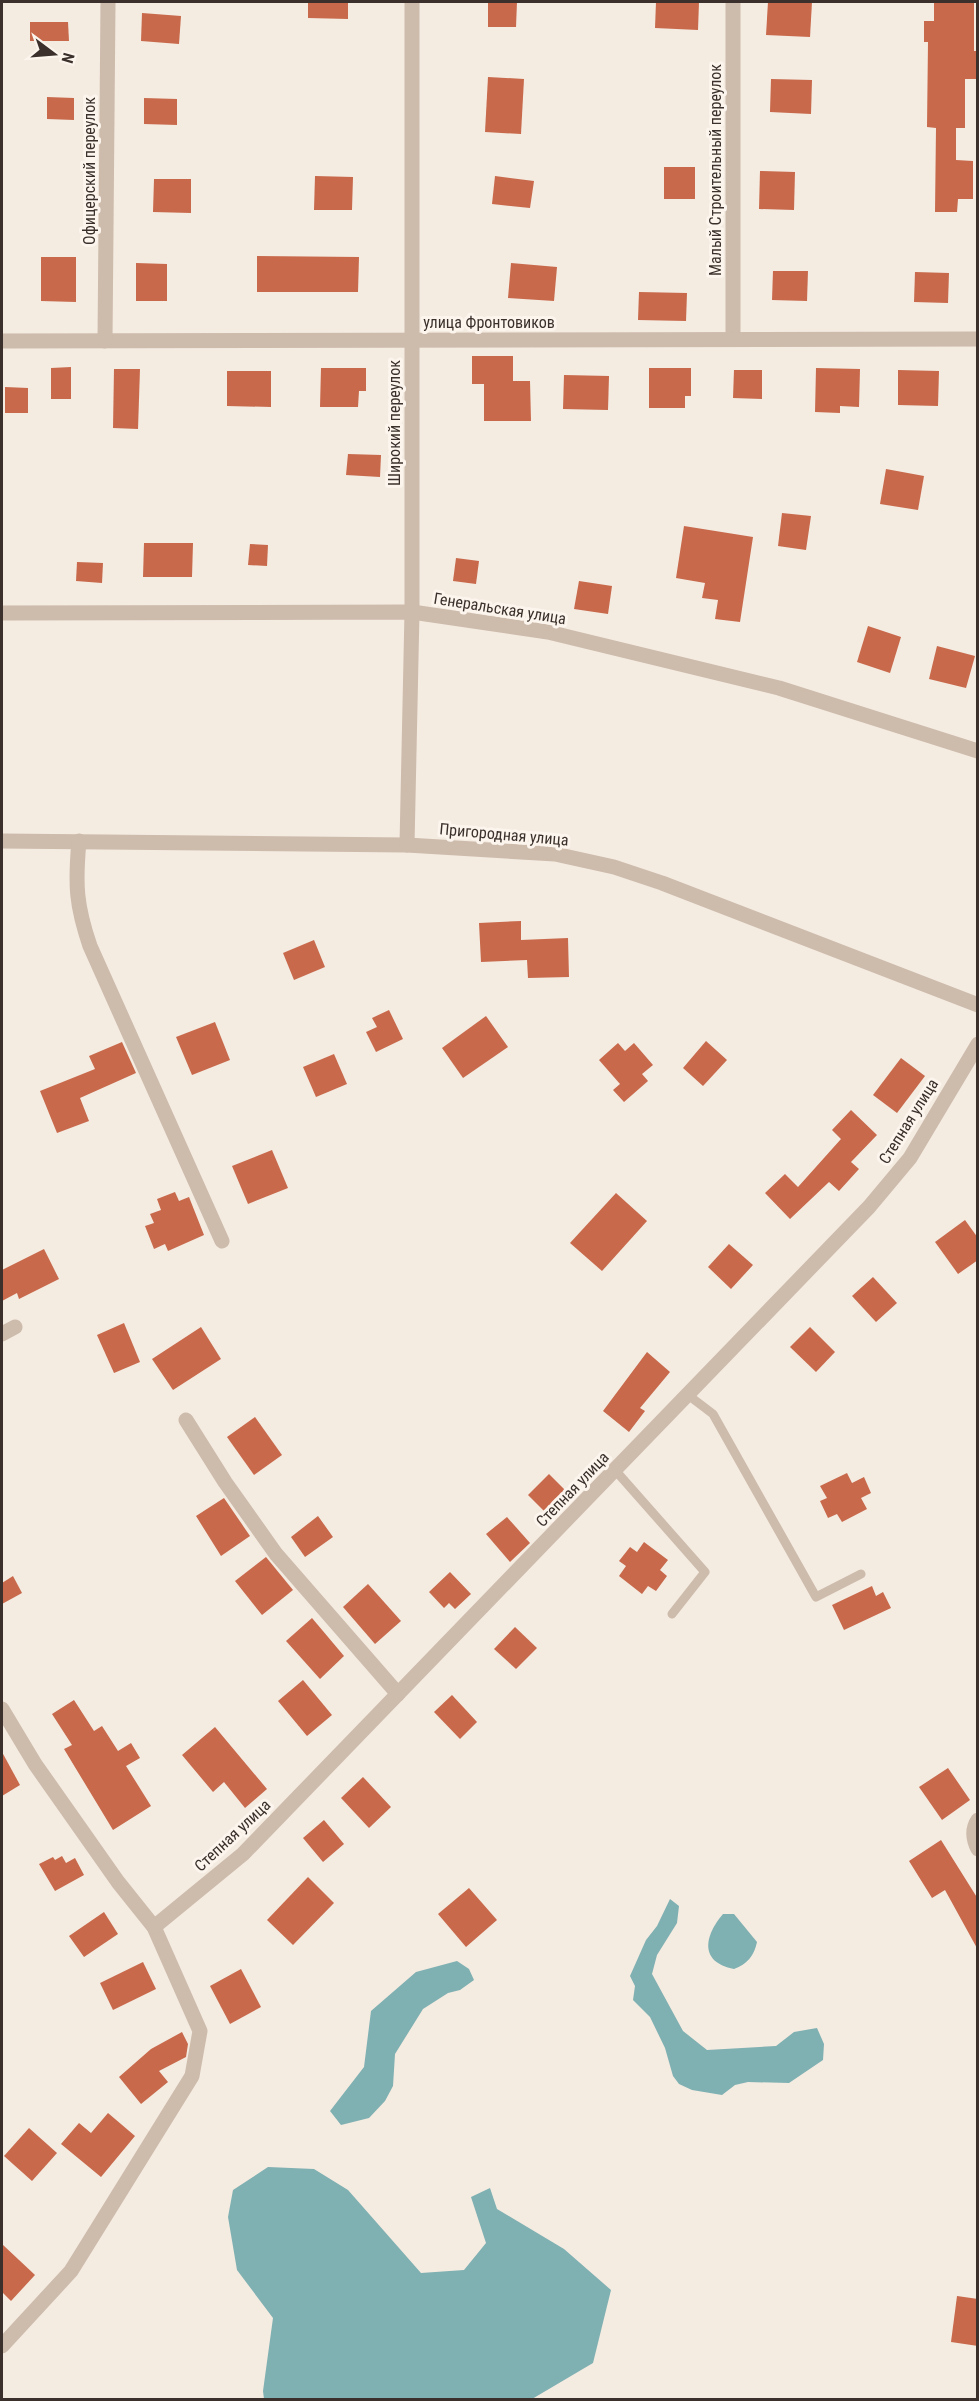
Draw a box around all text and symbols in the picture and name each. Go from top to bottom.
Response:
north arrow [24,24,84,84]
text: N [57,51,78,65]
street label: Малый Строительный переулок [706,64,725,276]
street label: Офицерский переулок [80,97,99,245]
street label: улица Фронтовиков [423,313,555,332]
street label: Широкий переулок [385,360,404,486]
street label: Генеральская улица [432,589,567,628]
street label: Пригородная улица [439,819,569,850]
street label: Степная улица [875,1075,942,1167]
street label: Степная улица [532,1448,613,1531]
street label: Степная улица [190,1795,274,1875]

